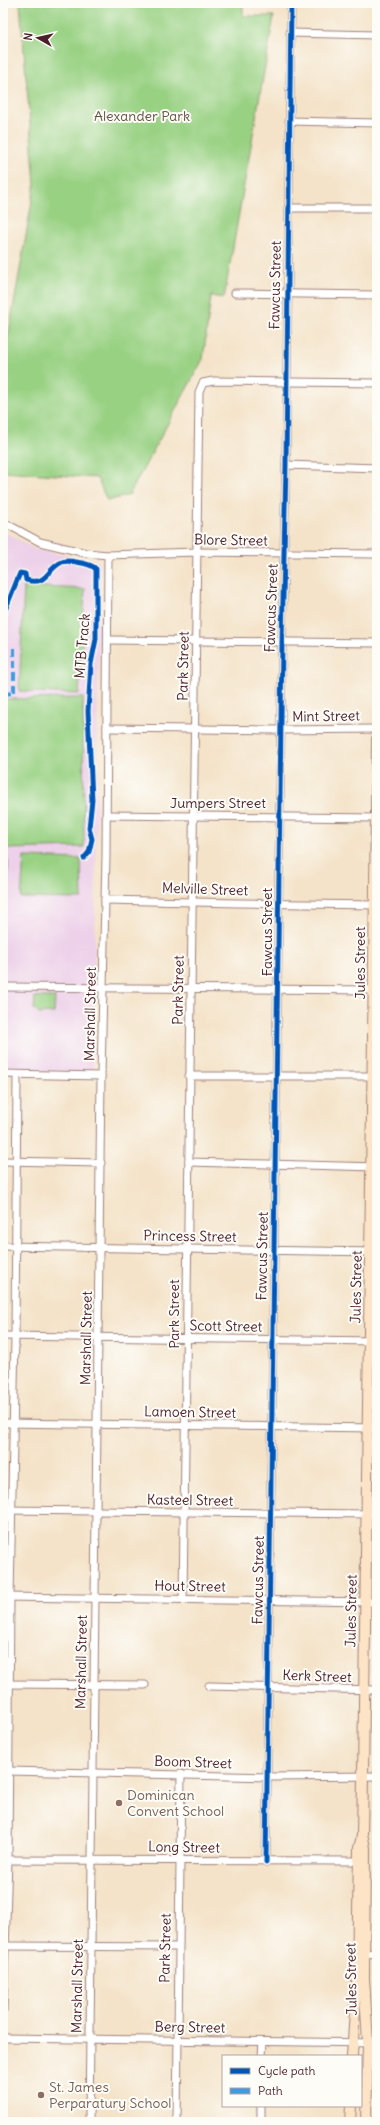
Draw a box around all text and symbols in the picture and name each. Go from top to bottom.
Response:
north arrow [18,18,58,58]
text: N [21,32,36,41]
park label: Alexander Park [94,107,190,125]
street label: Fawcus Street [265,240,285,329]
street label: Blore Street [194,530,268,550]
street label: Fawcus Street [260,563,282,653]
street label: MTB Track [70,613,94,679]
street label: Park Street [173,631,193,701]
street label: Mint Street [292,706,360,726]
street label: Jumpers Street [170,794,266,812]
street label: Melville Street [162,878,249,900]
street label: Fawcus Street [258,887,276,976]
street label: Jules Street [351,926,369,1000]
street label: Park Street [168,955,188,1025]
street label: Marshall Street [80,966,100,1061]
street label: Fawcus Street [252,1211,272,1300]
street label: Princess Street [143,1226,237,1246]
street label: Jules Street [346,1250,366,1324]
street label: Park Street [165,1279,183,1349]
street label: Marshall Street [76,1290,96,1385]
street label: Scott Street [189,1316,263,1336]
street label: Lamoen Street [144,1402,236,1422]
street label: Kasteel Street [147,1490,234,1510]
street label: Fawcus Street [248,1535,268,1624]
street label: Jules Street [341,1574,361,1648]
street label: Hout Street [154,1576,226,1596]
street label: Marshall Street [71,1614,91,1709]
street label: Kerk Street [282,1666,352,1686]
street label: Boom Street [154,1752,233,1772]
place label: Dominican Convent School [127,1786,224,1820]
marker: Dominican Convent School [114,1798,124,1808]
street label: Long Street [148,1837,220,1857]
street label: Park Street [155,1913,175,1983]
street label: Marshall Street [67,1938,87,2033]
street label: Jules Street [341,1942,361,2016]
street label: Berg Street [154,2017,226,2037]
legend [222,2055,362,2107]
text: Cycle path [258,2063,315,2078]
place label: St. James Perparatury School [49,2078,171,2112]
text: Path [258,2083,283,2098]
marker: St. James Perparatury School [36,2090,46,2100]

